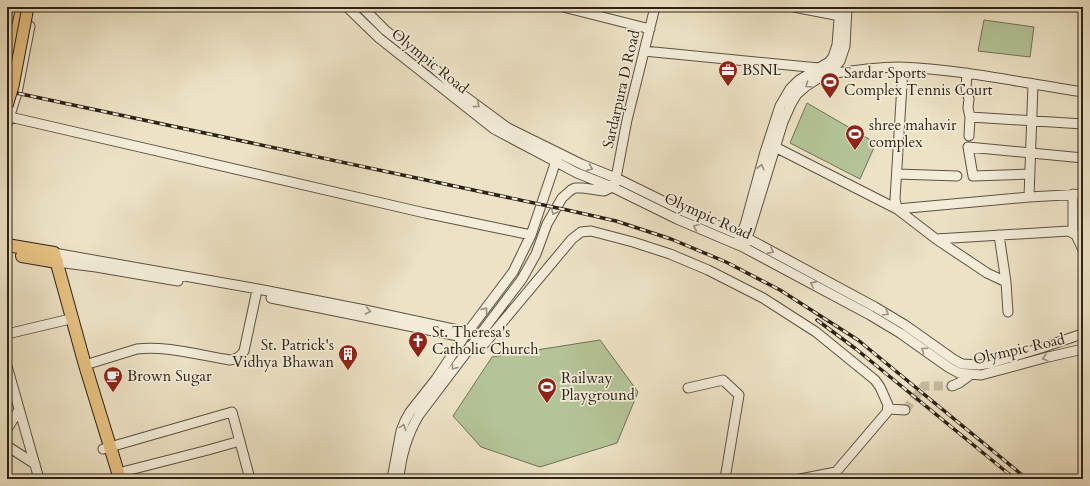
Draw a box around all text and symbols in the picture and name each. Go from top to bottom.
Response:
street label: Olympic Road [387,24,473,98]
street label: Sardarpura D Road [598,28,644,150]
office icon: BSNL [717,59,739,87]
place label: BSNL [742,60,783,80]
place label: Sardar Sports Complex Tennis Court [844,63,993,100]
sports icon: Sardar Sports Complex Tennis Court [819,71,841,99]
one-way arrow [806,80,813,87]
one-way arrow [472,100,479,107]
place label: shree mahavir complex [869,115,957,152]
sports icon: shree mahavir complex [844,123,866,151]
one-way arrow [586,163,593,171]
one-way arrow [756,164,765,171]
street label: Olympic Road [661,188,755,244]
one-way arrow [552,208,559,215]
one-way arrow [693,223,700,231]
one-way arrow [767,247,775,254]
one-way arrow [809,282,817,289]
one-way arrow [365,306,371,314]
one-way arrow [480,307,487,314]
one-way arrow [882,308,889,316]
place label: St. Theresa's Catholic Church [432,322,539,359]
street label: Olympic Road [971,329,1067,369]
church icon: St. Theresa's Catholic Church [407,330,429,358]
place label: St. Patrick's Vidhya Bhawan [232,335,334,372]
building icon: St. Patrick's Vidhya Bhawan [337,343,359,371]
one-way arrow [922,348,929,355]
one-way arrow [1042,353,1049,362]
one-way arrow [452,363,459,370]
cafe icon: Brown Sugar [102,365,124,393]
place label: Brown Sugar [127,366,212,386]
place label: Railway Playground [561,368,635,405]
sports icon: Railway Playground [536,376,558,404]
one-way arrow [398,424,406,431]

